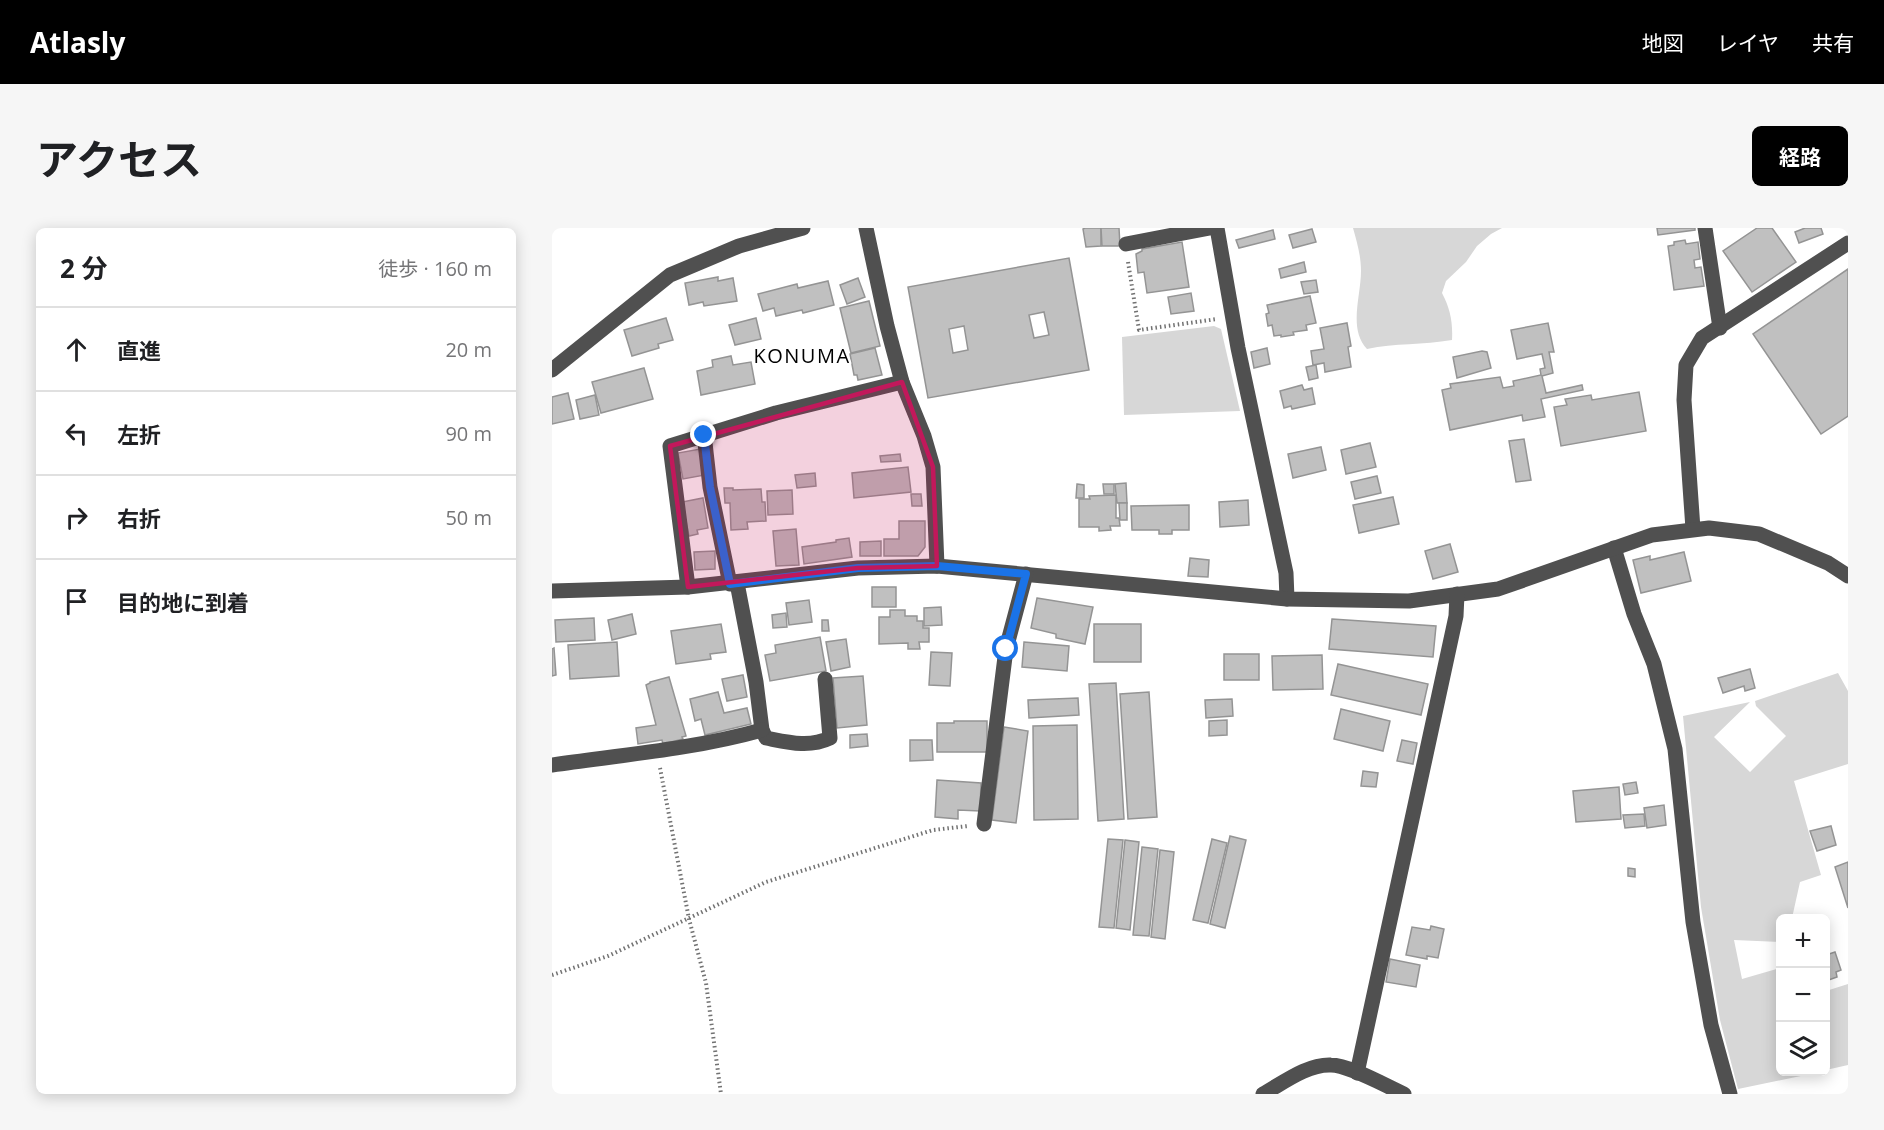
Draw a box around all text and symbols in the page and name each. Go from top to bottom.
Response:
text: Atlasly [30,23,125,61]
text: 地図 [1642,29,1684,57]
text: レイヤ [1717,29,1779,57]
text: 共有 [1812,29,1854,57]
button: 経路 [1752,126,1848,186]
text: アクセス [36,130,202,187]
text: 2 分 [60,250,108,286]
text: 徒歩 · 160 m [378,255,492,282]
icon: ahead [60,333,93,366]
text: 直進 [117,335,161,365]
text: 20 m [445,336,492,363]
district label: KONUMA [753,342,851,369]
icon: left [60,417,93,450]
text: 左折 [117,419,161,449]
text: 90 m [445,420,492,447]
route end [690,421,716,447]
icon: right [60,501,93,534]
text: 右折 [117,503,161,533]
text: 50 m [445,504,492,531]
icon: arrive [60,585,93,618]
text: 目的地に到着 [117,587,249,617]
route start [992,635,1018,661]
map controls [1776,914,1830,1076]
button: + [1776,914,1830,968]
button: − [1776,968,1830,1022]
button: layers [1776,1022,1830,1076]

